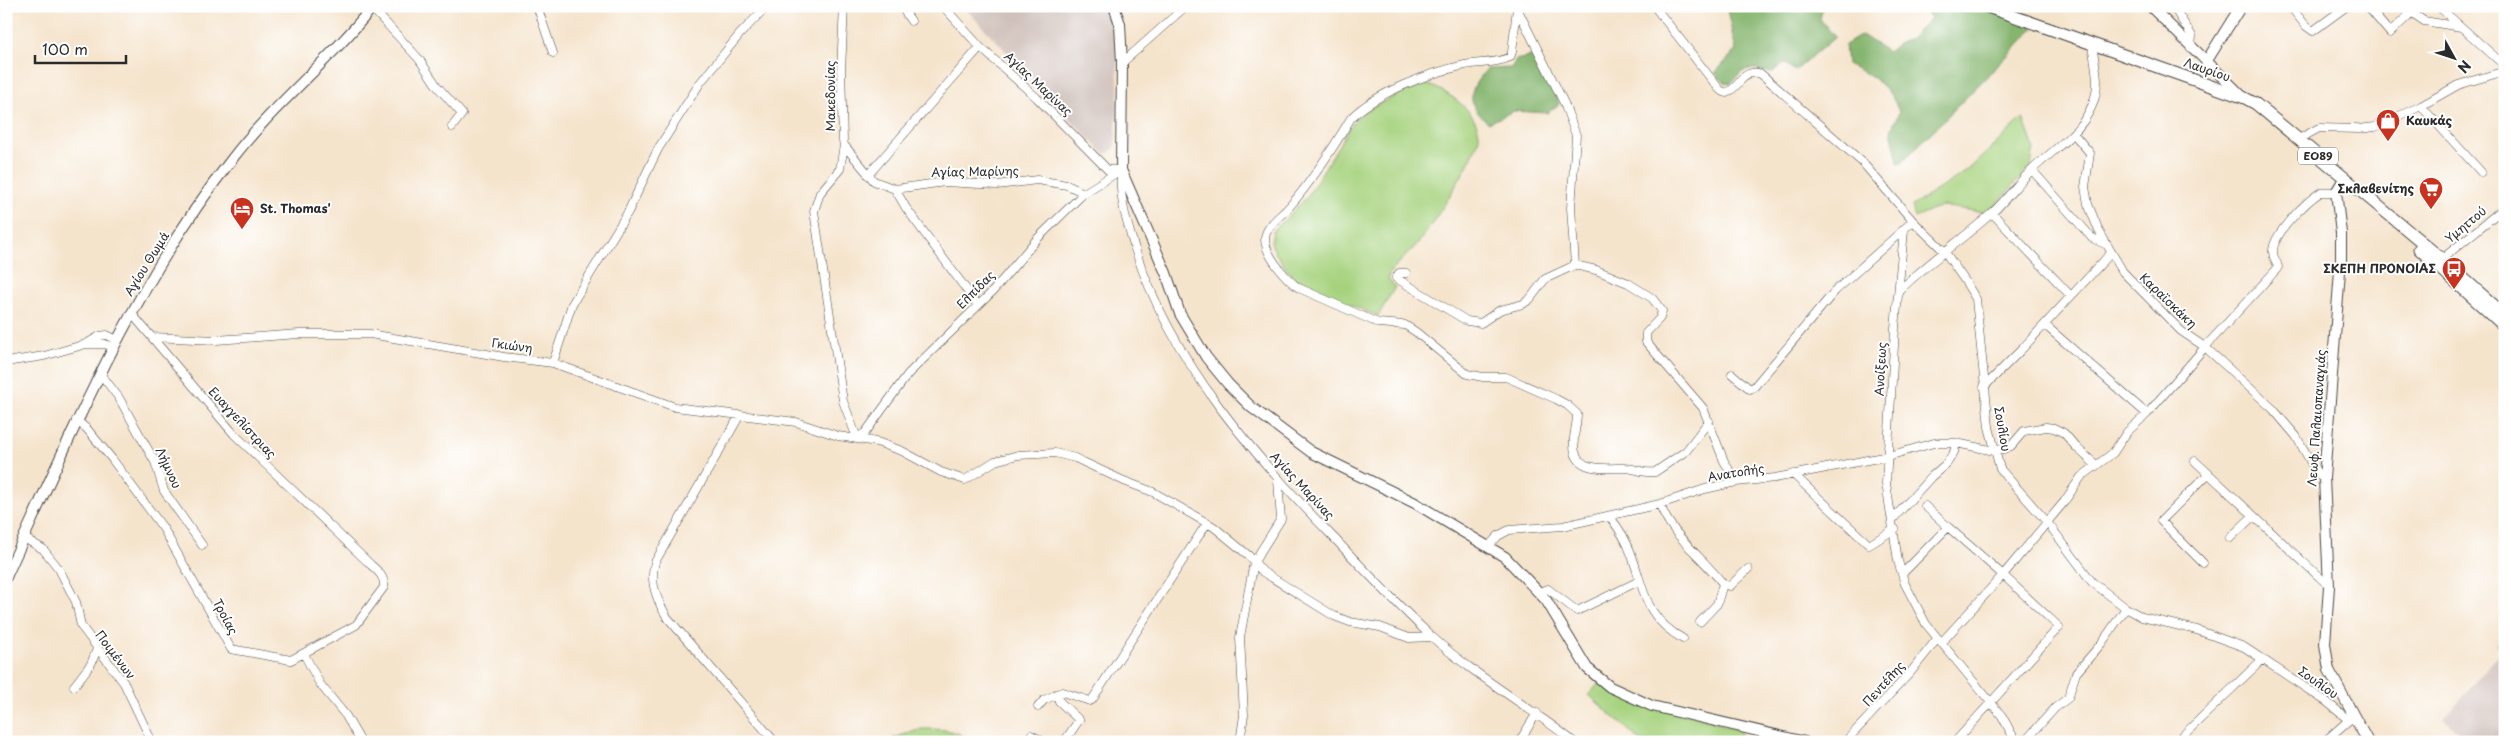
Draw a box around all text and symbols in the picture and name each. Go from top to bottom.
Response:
scale bar [35,32,126,64]
north arrow [2428,32,2478,82]
text: 100 m [42,37,88,60]
street label: Αγίας Μαρίνας [1001,47,1077,120]
street label: Λαυρίου [2182,53,2233,85]
text: N [2453,56,2476,78]
street label: Μακεδονίας [821,61,839,131]
shop icon: Καυκάς [2375,108,2401,142]
place label: Καυκάς [2406,111,2453,129]
road number: ΕΟ89 [2298,148,2338,164]
street label: Αγίας Μαρίνης [931,161,1019,181]
supermarket icon: Σκλαβενίτης [2418,176,2444,210]
place label: Σκλαβενίτης [2338,179,2414,197]
hotel icon: St. Thomas' [229,196,255,230]
place label: St. Thomas' [260,199,331,217]
street label: Υμηττού [2441,202,2490,247]
street label: Αγίου Θωμά [119,228,173,299]
bus stop icon: ΣΚΕΠΗ ΠΡΟΝΟΙΑΣ [2441,256,2467,290]
place label: ΣΚΕΠΗ ΠΡΟΝΟΙΑΣ [2323,259,2437,277]
street label: Ελπίδας [952,266,999,313]
street label: Καραϊσκάκη [2136,268,2201,332]
street label: Γκιώνη [490,333,534,357]
street label: Ανοίξεως [1870,342,1890,396]
street label: Λεωφ. Παλαιοπαναγιάς [2302,349,2330,487]
street label: Ευαγγελίστριας [205,383,281,462]
street label: Σουλίου [1990,405,2016,453]
street label: Λήμνου [152,444,186,491]
street label: Αγίας Μαρίνας [1266,447,1339,523]
street label: Ανατολής [1706,459,1765,485]
street label: Τροίας [209,595,243,638]
street label: Ποιμένων [91,626,140,683]
street label: Πεντέλης [1858,657,1908,710]
street label: Σουλίου [2295,662,2342,703]

